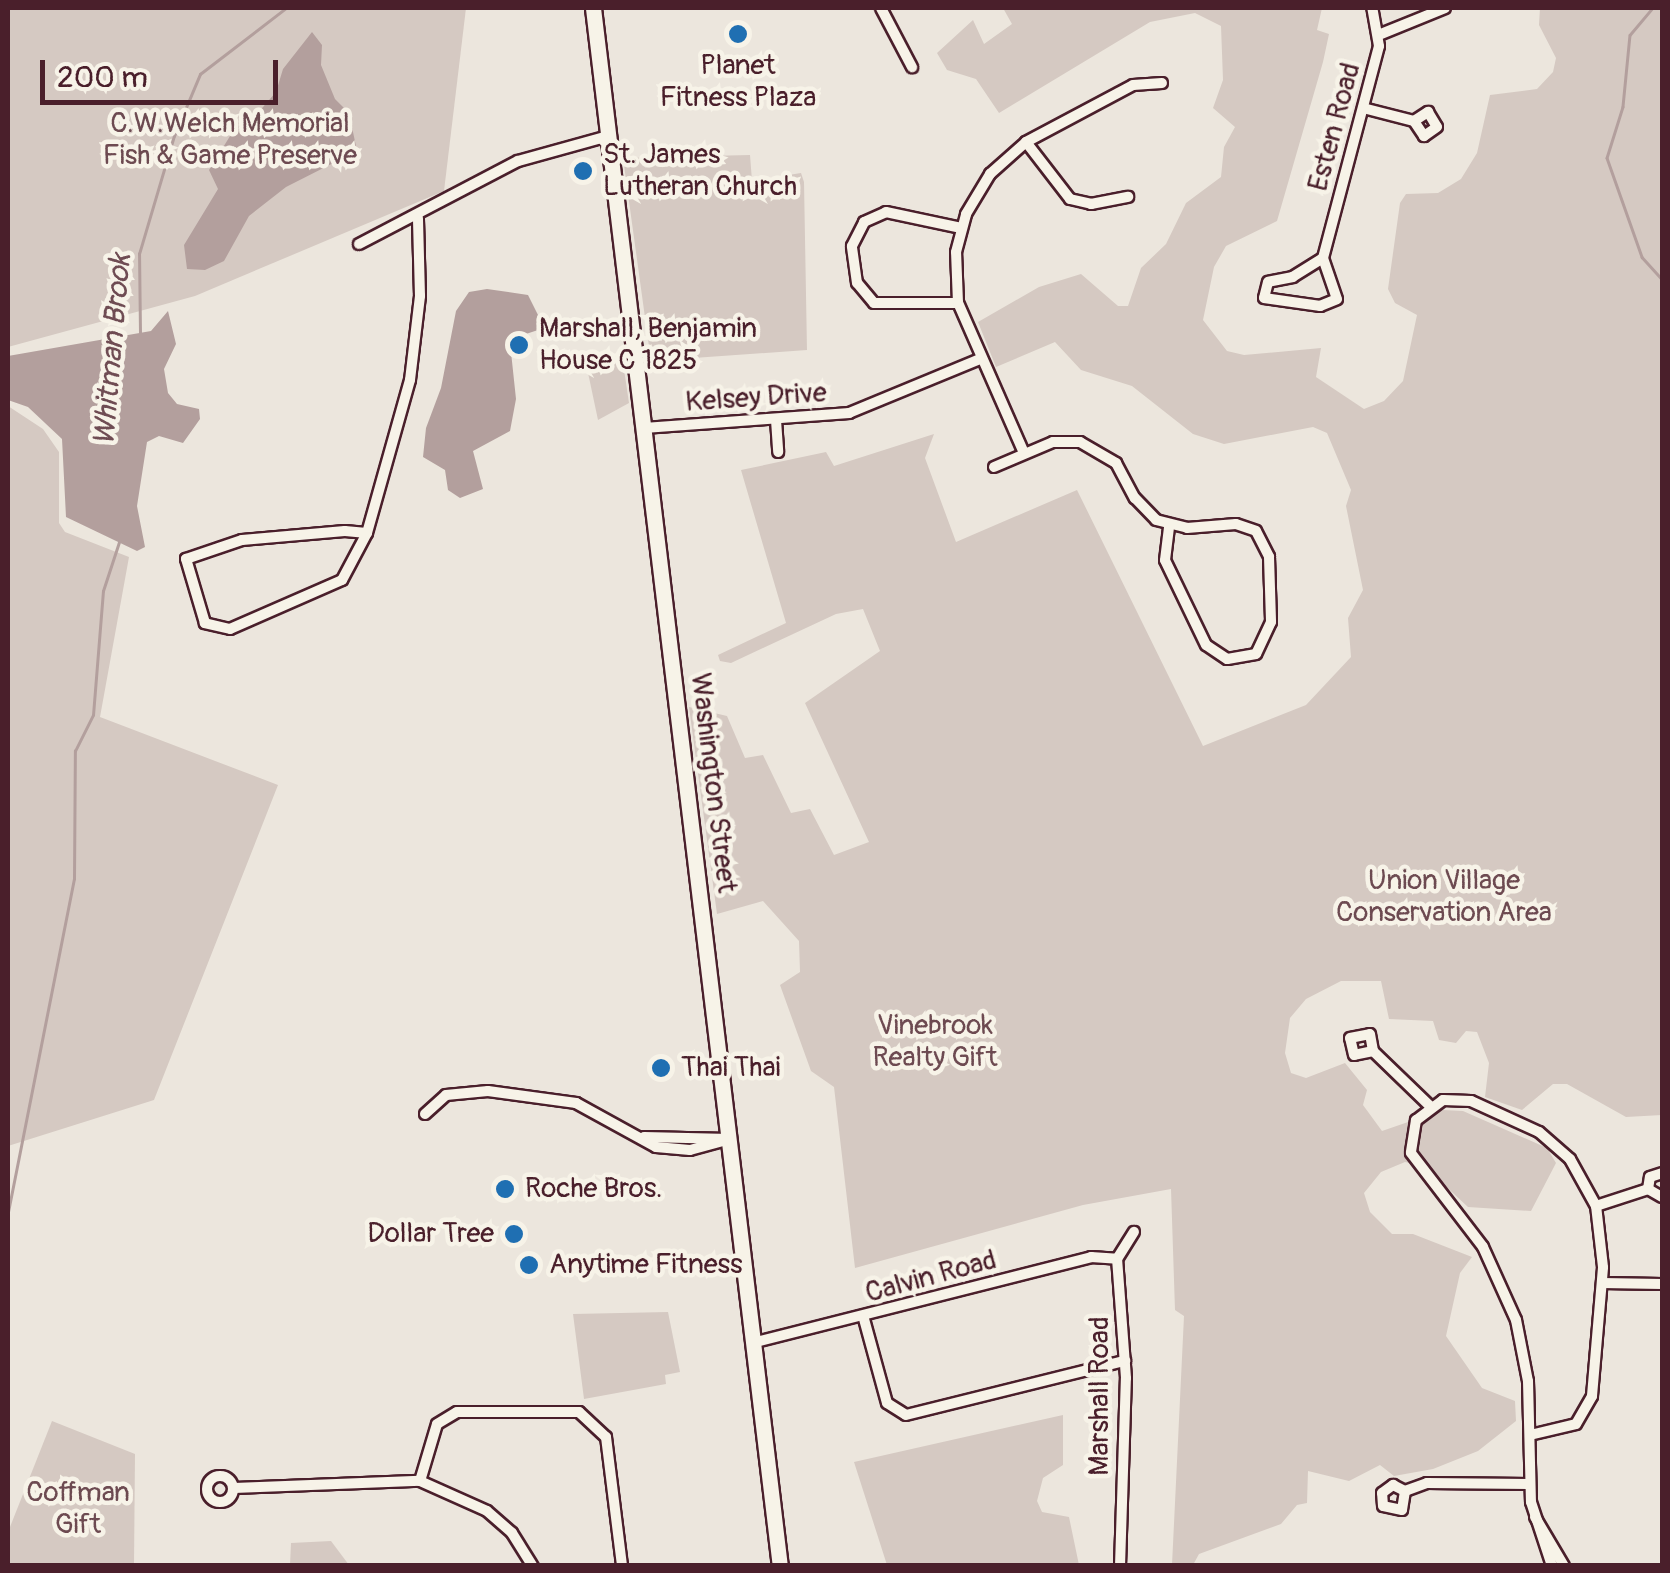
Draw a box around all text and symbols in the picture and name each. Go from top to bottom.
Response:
marker: Planet Fitness Plaza [727,23,749,45]
scale bar [45,40,282,102]
place label: Planet Fitness Plaza [660,49,816,115]
text: 200 m [57,59,148,96]
street label: Esten Road [1302,59,1368,195]
park label: C.W.Welch Memorial Fish & Game Preserve [103,107,357,173]
place label: St. James Lutheran Church [603,138,797,204]
marker: St. James Lutheran Church [572,160,594,182]
water label: Whitman Brook [87,253,139,447]
place label: Marshall, Benjamin House C 1825 [539,312,757,378]
marker: Marshall, Benjamin House C 1825 [508,334,530,356]
street label: Kelsey Drive [684,376,828,420]
street label: Washington Street [683,671,743,895]
park label: Union Village Conservation Area [1336,864,1552,930]
park label: Vinebrook Realty Gift [872,1009,998,1075]
place label: Thai Thai [681,1051,780,1085]
marker: Thai Thai [650,1057,672,1079]
place label: Roche Bros. [525,1172,662,1206]
marker: Roche Bros. [494,1178,516,1200]
place label: Dollar Tree [367,1217,494,1251]
marker: Dollar Tree [503,1223,525,1245]
street label: Calvin Road [862,1243,1000,1311]
place label: Anytime Fitness [549,1248,743,1282]
marker: Anytime Fitness [518,1254,540,1276]
street label: Marshall Road [1083,1316,1117,1476]
park label: Coffman Gift [26,1476,130,1542]

